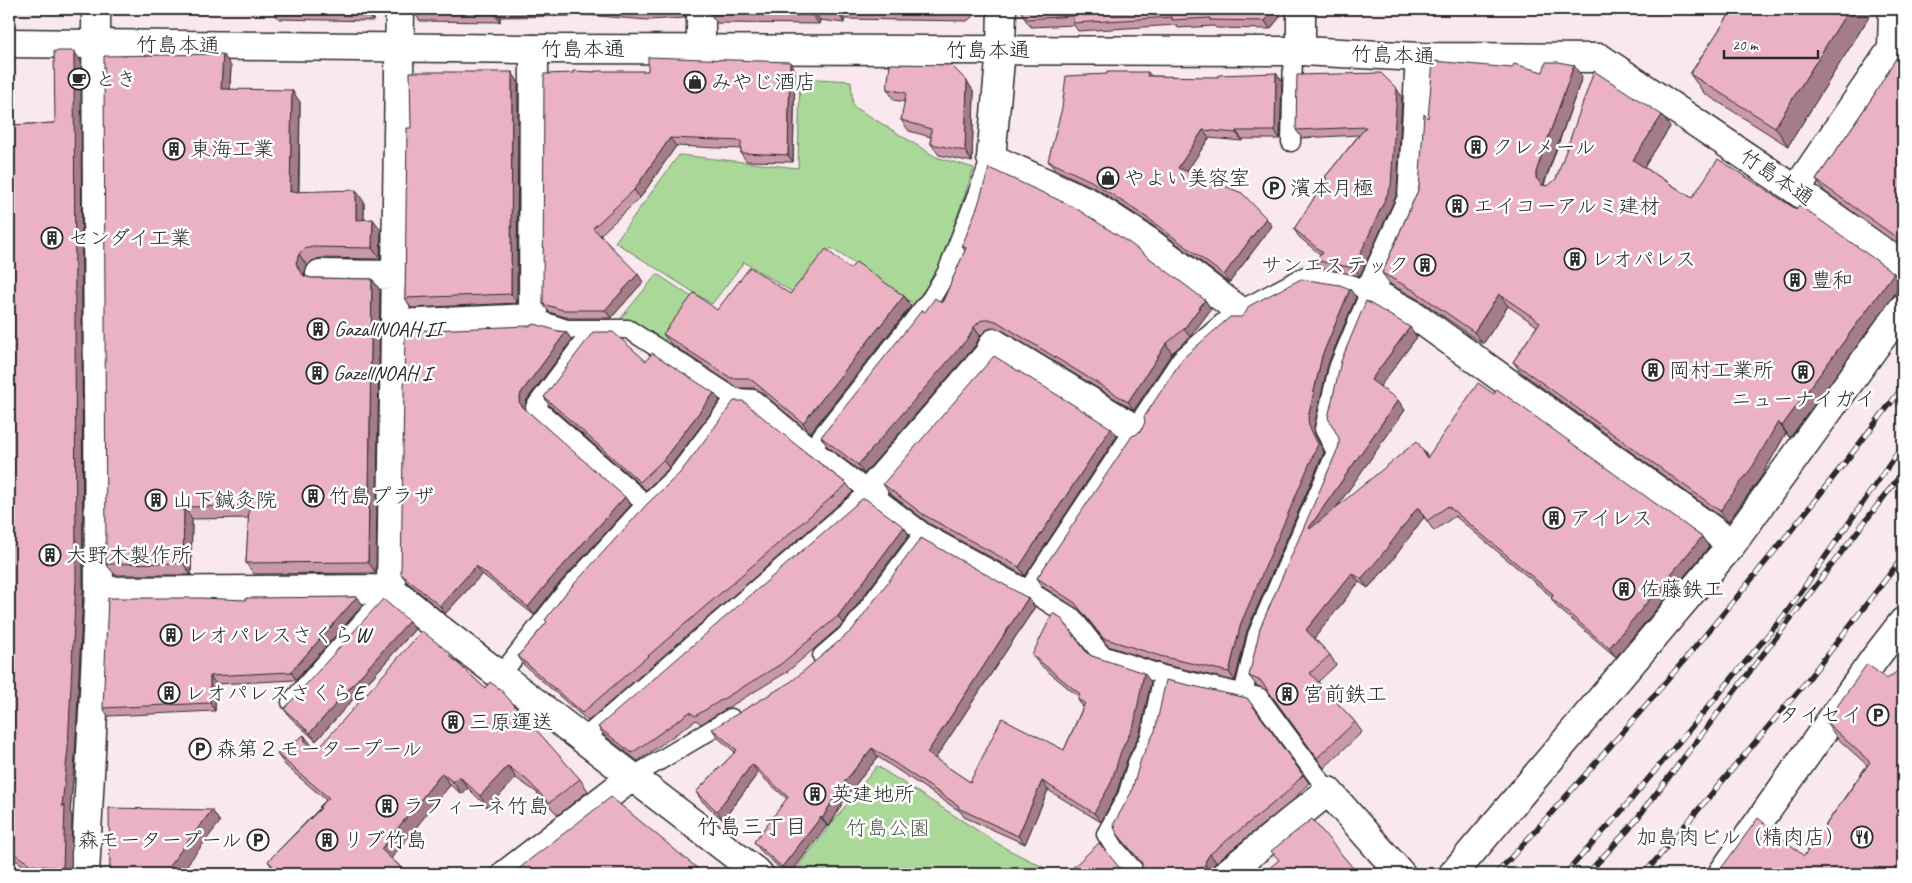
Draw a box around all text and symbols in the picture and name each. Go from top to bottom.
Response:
scale bar [1724,28,1818,60]
street label: 竹島本通 [136,31,220,59]
street label: 竹島本通 [541,36,625,62]
text: 20 m [1732,36,1759,55]
street label: 竹島本通 [946,37,1030,63]
street label: 竹島本通 [1351,41,1435,69]
place label: とき [95,66,137,92]
cafe icon: とき [67,67,91,91]
place label: みやじ酒店 [711,69,816,95]
shop icon: みやじ酒店 [683,70,707,94]
place label: クレメール [1492,134,1596,160]
building icon: クレメール [1464,135,1488,159]
place label: 東海工業 [190,136,274,162]
building icon: 東海工業 [162,137,186,161]
street label: 竹島本通 [1735,143,1819,211]
place label: やよい美容室 [1124,165,1250,191]
shop icon: やよい美容室 [1096,166,1120,190]
place label: 濱本月極 [1290,175,1374,201]
parking icon: 濱本月極 [1262,176,1286,200]
place label: エイコーアルミ建材 [1473,193,1660,219]
building icon: エイコーアルミ建材 [1445,194,1469,218]
place label: センダイ工業 [68,225,191,251]
building icon: センダイ工業 [40,226,64,250]
place label: レオパレス [1591,246,1696,272]
building icon: レオパレス [1563,247,1587,271]
place label: サンエステック [1261,252,1409,278]
building icon: サンエステック [1413,253,1437,277]
place label: 豊和 [1811,267,1853,293]
building icon: 豊和 [1783,268,1807,292]
place label: GazallNOAH II [334,316,447,342]
building icon: GazallNOAH II [306,317,330,341]
place label: 岡村工業所 [1669,357,1774,383]
building icon: 岡村工業所 [1641,358,1665,382]
place label: GazellNOAH I [333,360,436,386]
building icon: ニューナイガイ [1791,360,1815,384]
building icon: GazellNOAH I [305,361,329,385]
place label: ニューナイガイ [1731,386,1875,412]
place label: 竹島プラザ [329,483,434,509]
building icon: 竹島プラザ [301,484,325,508]
place label: 山下鍼灸院 [172,487,277,513]
building icon: 山下鍼灸院 [144,488,168,512]
place label: アイレス [1570,505,1653,531]
building icon: アイレス [1542,506,1566,530]
place label: 大野木製作所 [66,542,192,568]
building icon: 大野木製作所 [38,543,62,567]
place label: 佐藤鉄工 [1640,576,1724,602]
building icon: 佐藤鉄工 [1612,577,1636,601]
place label: レオパレスさくらW [187,622,374,648]
building icon: レオパレスさくらW [159,623,183,647]
place label: レオパレスさくらE [185,680,367,706]
building icon: レオパレスさくらE [157,681,181,705]
place label: 宮前鉄工 [1303,681,1387,707]
building icon: 宮前鉄工 [1275,682,1299,706]
place label: タイセイ [1779,702,1862,728]
parking icon: タイセイ [1866,703,1890,727]
place label: 三原運送 [469,709,553,735]
building icon: 三原運送 [441,710,465,734]
place label: 森第２モータープール [216,736,422,762]
parking icon: 森第２モータープール [188,737,212,761]
place label: 英建地所 [831,781,915,807]
building icon: 英建地所 [803,782,827,806]
place label: ラフィーネ竹島 [403,793,549,819]
building icon: ラフィーネ竹島 [375,794,399,818]
district label: 竹島三丁目 [697,813,807,841]
park label: 竹島公園 [846,815,930,841]
place label: 加島肉ビル（精肉店） [1636,824,1846,850]
restaurant icon: 加島肉ビル（精肉店） [1850,825,1874,849]
place label: 森モータープール [78,827,242,853]
place label: リブ竹島 [343,827,427,853]
parking icon: 森モータープール [246,828,270,852]
building icon: リブ竹島 [315,828,339,852]

